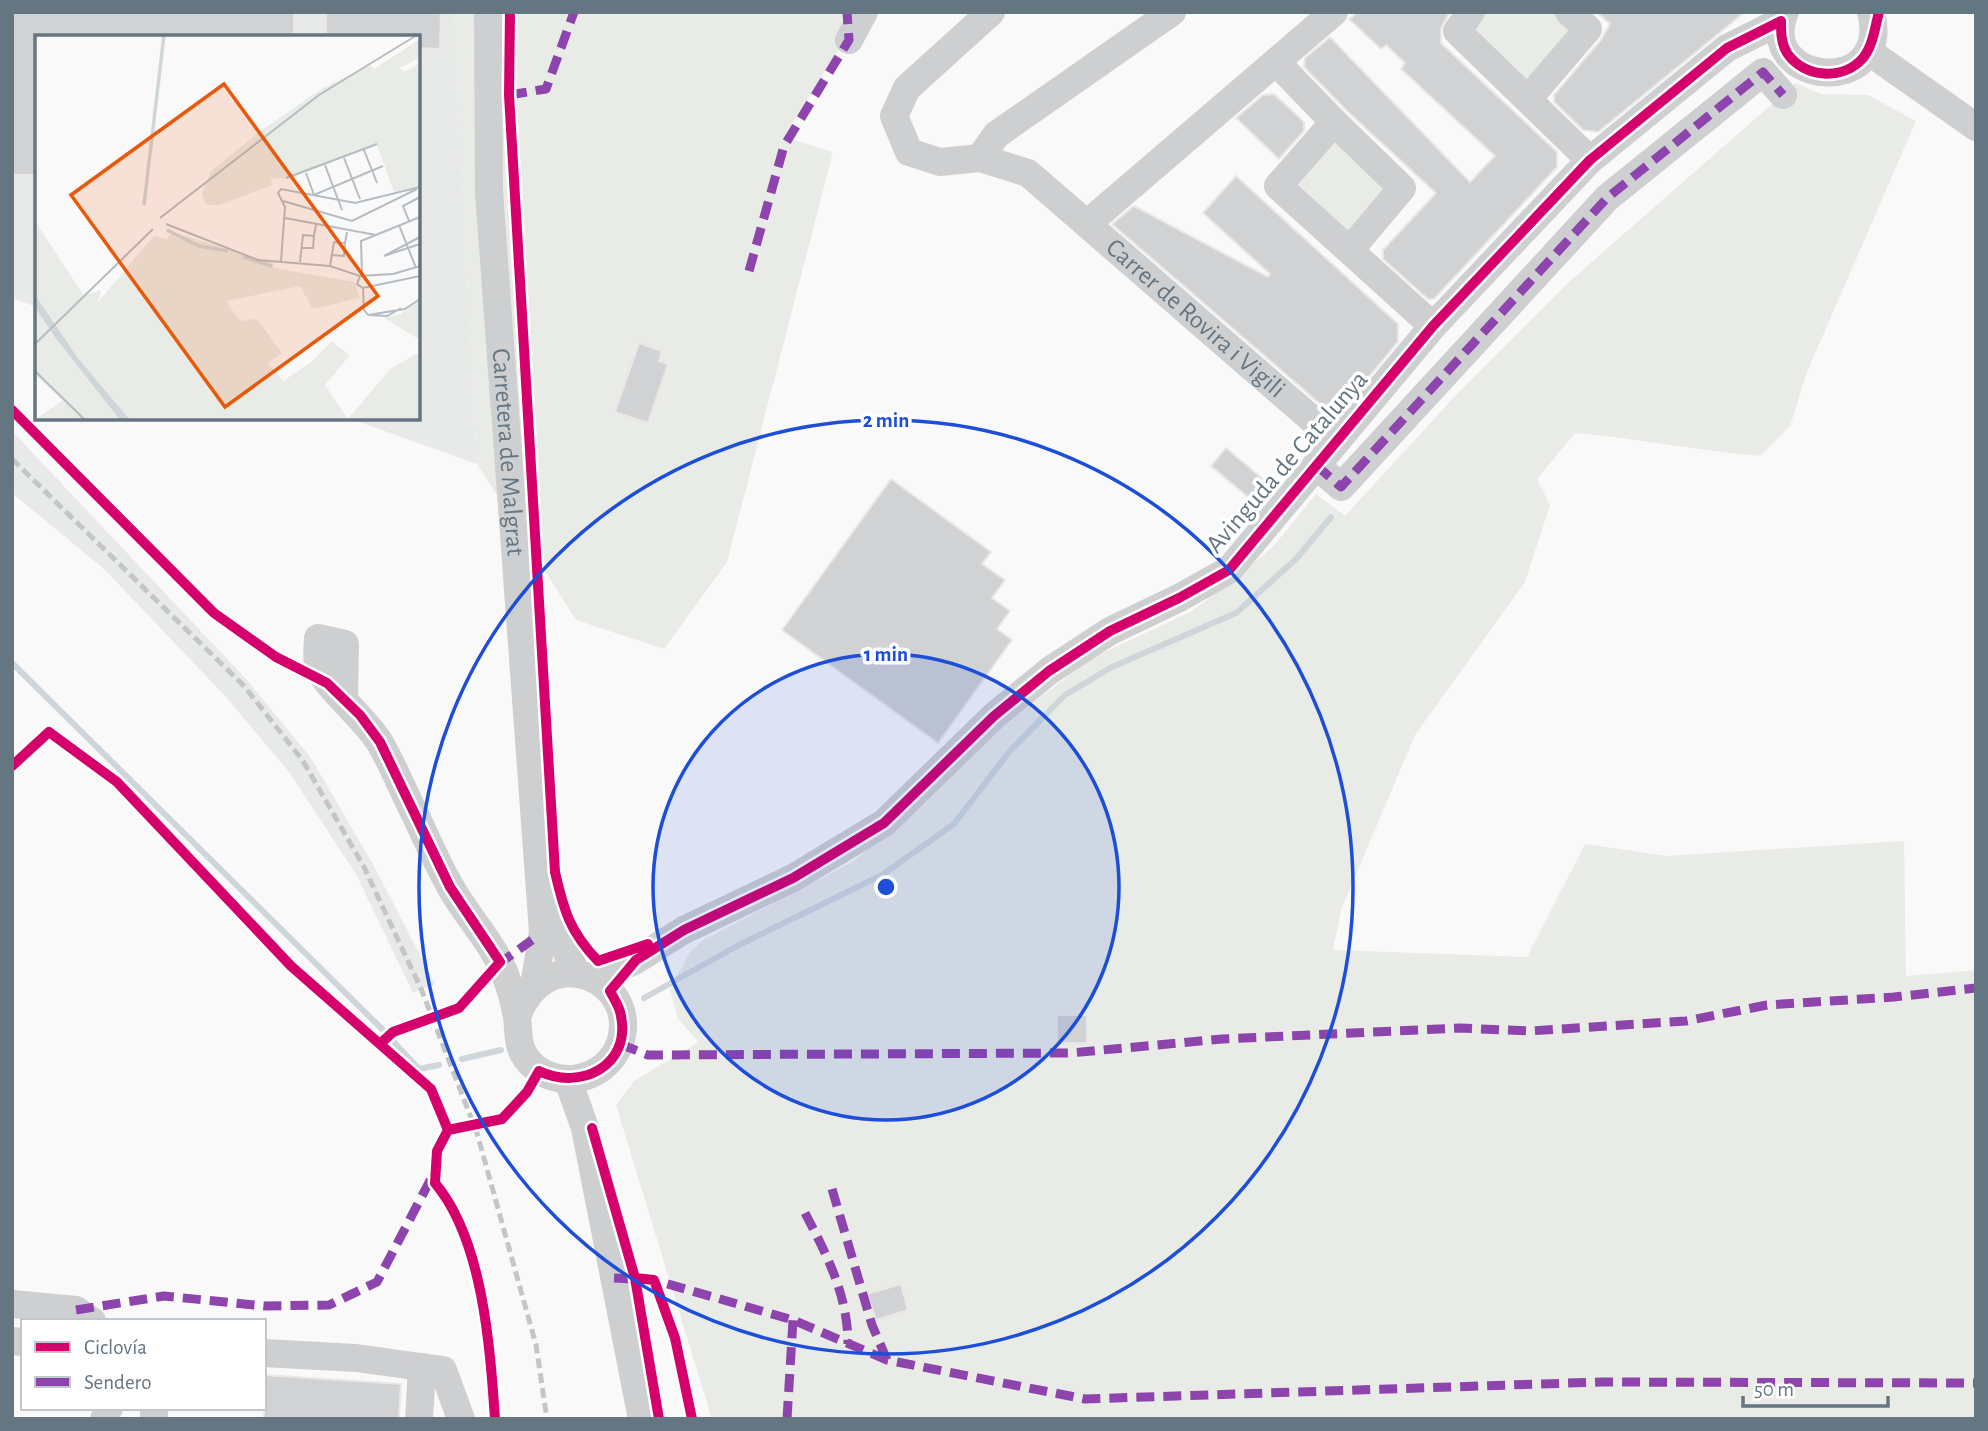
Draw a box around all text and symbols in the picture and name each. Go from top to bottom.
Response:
inset map [35,35,420,420]
street label: Carrer de Rovira i Vigili [1101,234,1290,403]
street label: Carretera de Malgrat [487,348,529,557]
street label: Avinguda de Catalunya [1201,366,1373,558]
text: 2 min [863,410,909,431]
text: 1 min [864,644,908,665]
centre of rings [874,875,898,899]
legend [21,1319,266,1410]
text: Ciclovía [84,1337,147,1358]
scale bar [1743,1364,1888,1408]
text: Sendero [84,1372,152,1393]
text: 50 m [1754,1379,1794,1400]

